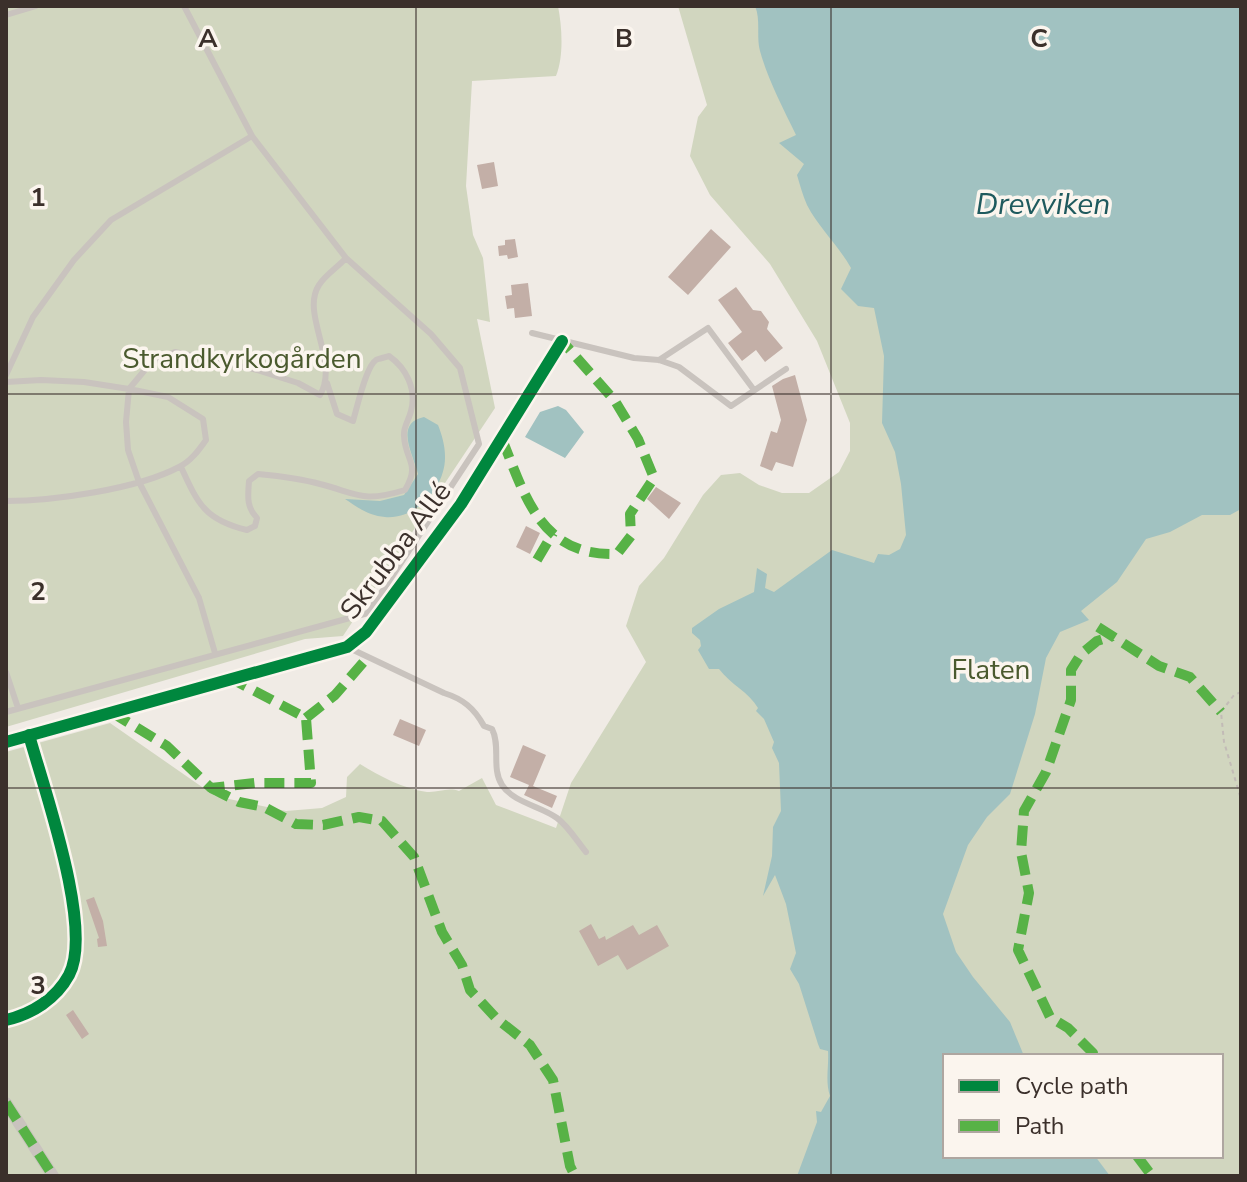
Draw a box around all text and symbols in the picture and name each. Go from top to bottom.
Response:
text: A [198,21,218,56]
text: B [615,21,633,56]
text: C [1030,21,1048,56]
text: 1 [30,180,46,215]
water label: Drevviken [976,184,1110,225]
park label: Strandkyrkogården [122,340,362,378]
street label: Skrubba Allé [331,474,460,627]
text: 2 [30,574,46,609]
park label: Flaten [952,651,1030,689]
text: 3 [30,968,46,1003]
legend [943,1054,1223,1158]
text: Cycle path [1015,1070,1129,1102]
text: Path [1015,1110,1064,1142]

